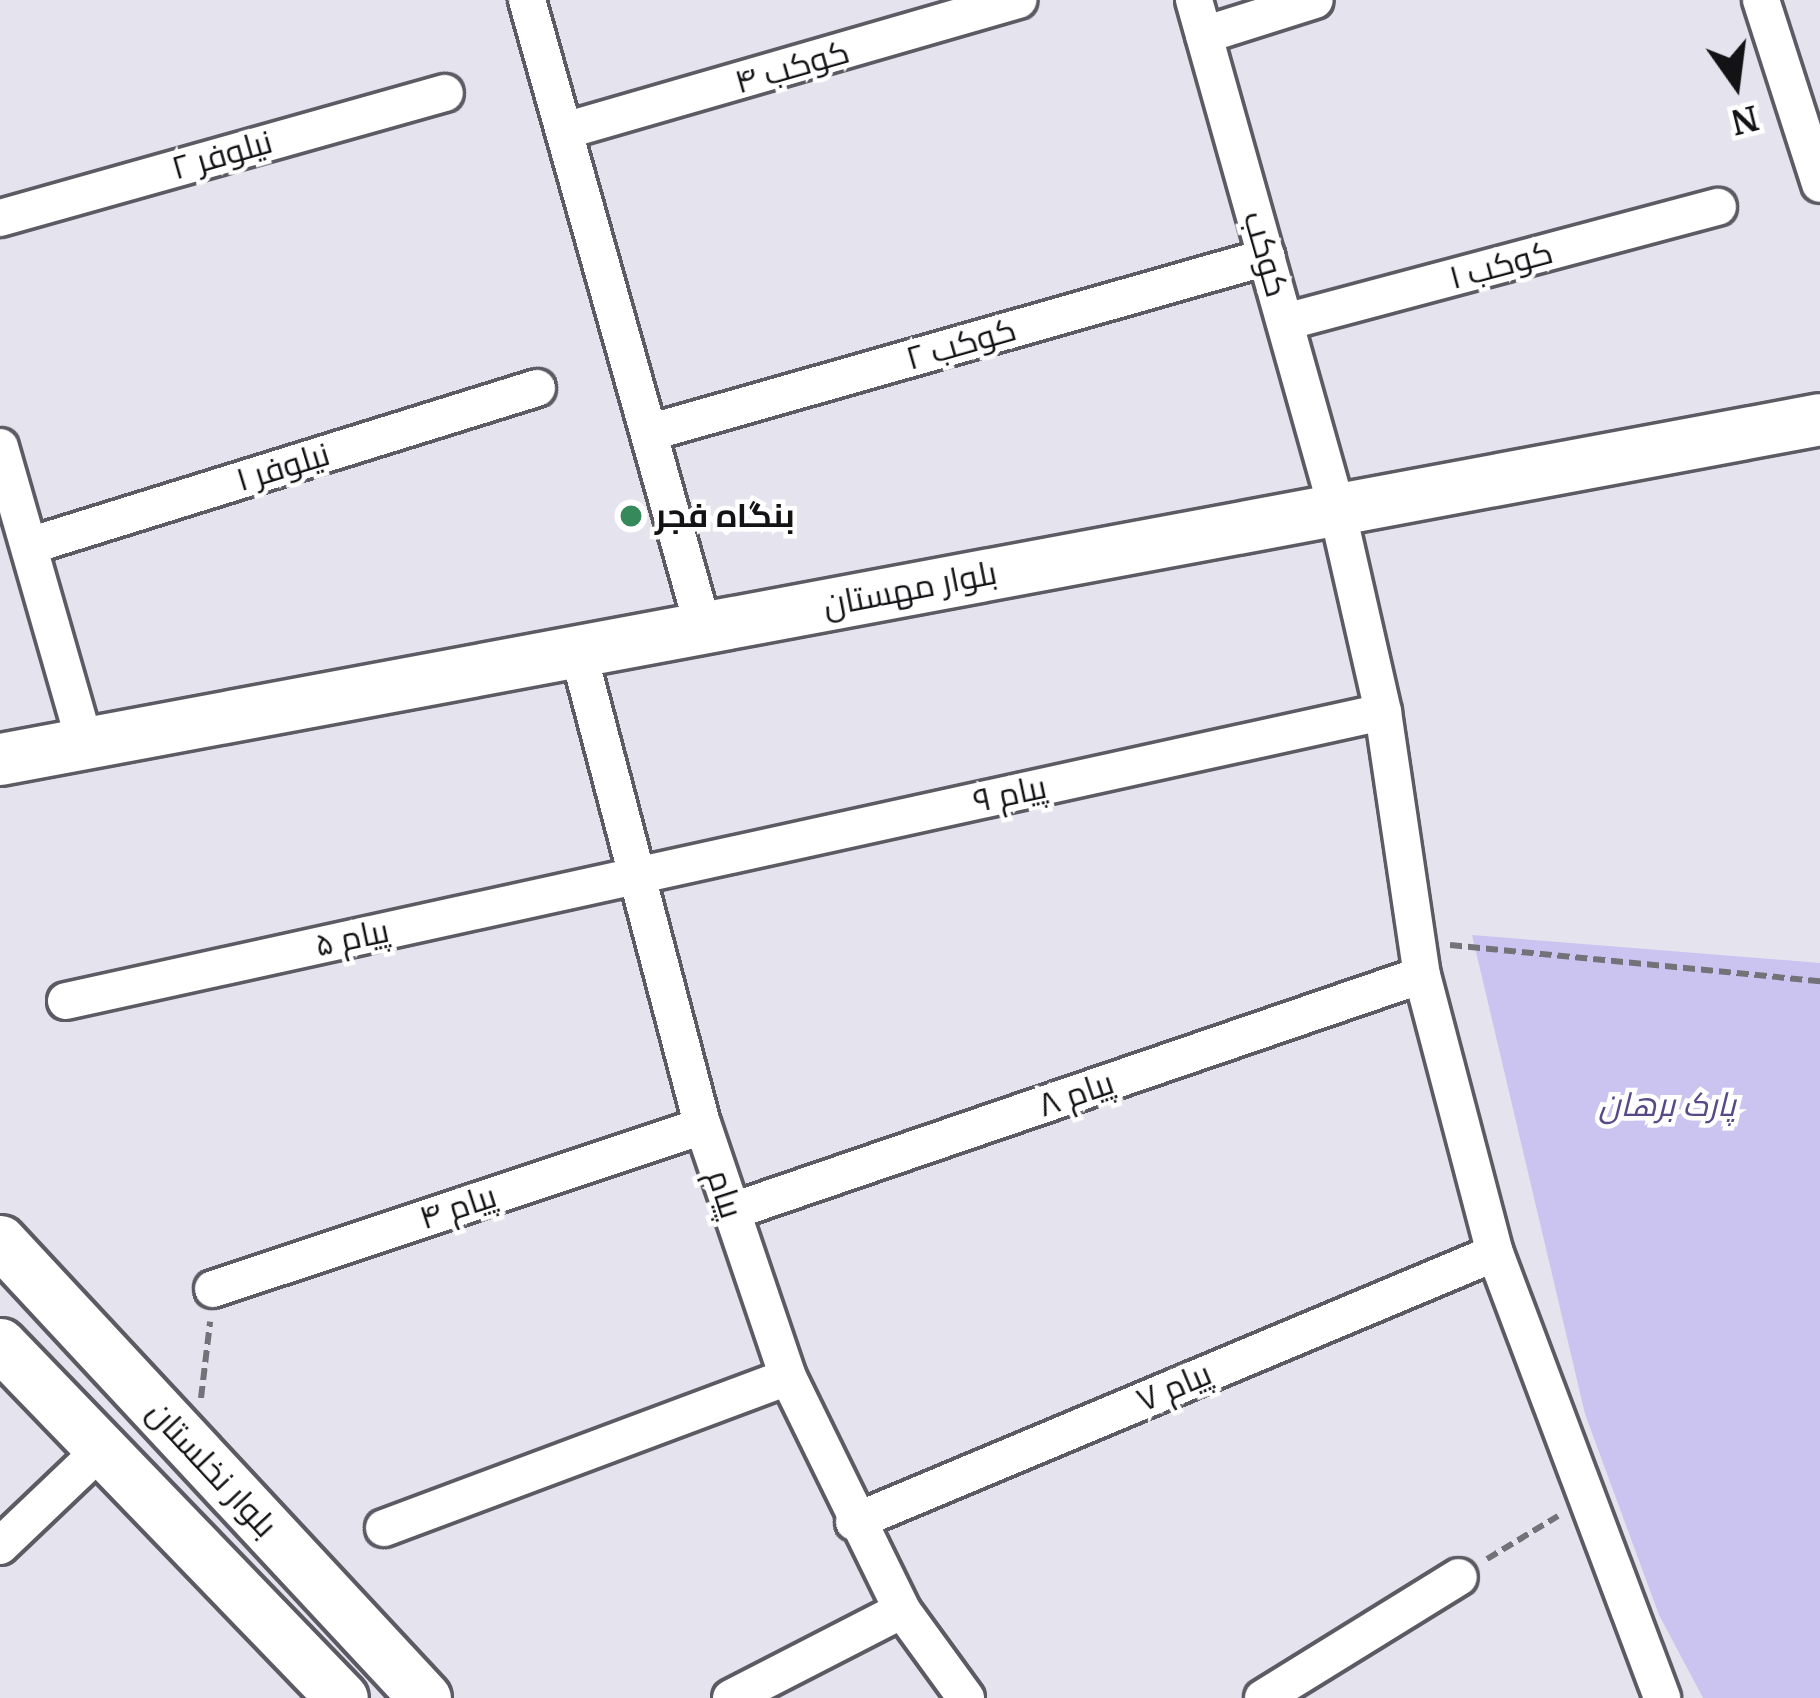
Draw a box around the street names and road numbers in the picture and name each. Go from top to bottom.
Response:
street label: کوکب ۴ [730,32,854,102]
street label: نیلوفر ۲ [167,122,277,188]
street label: کوکب [1235,207,1297,301]
street label: کوکب ۱ [1445,232,1557,298]
street label: کوکب ۲ [901,309,1021,379]
street label: نیلوفر ۱ [231,434,335,500]
street label: بلوار مهستان [820,553,1000,625]
street label: پیام ۹ [970,767,1050,821]
street label: پیام ۵ [311,911,393,965]
street label: پیام ۸ [1033,1063,1119,1125]
street label: پیام [699,1165,751,1223]
street label: پیام ۴ [414,1176,502,1238]
street label: پیام ۷ [1131,1354,1217,1420]
street label: بلوار نخلستان [139,1393,285,1545]

